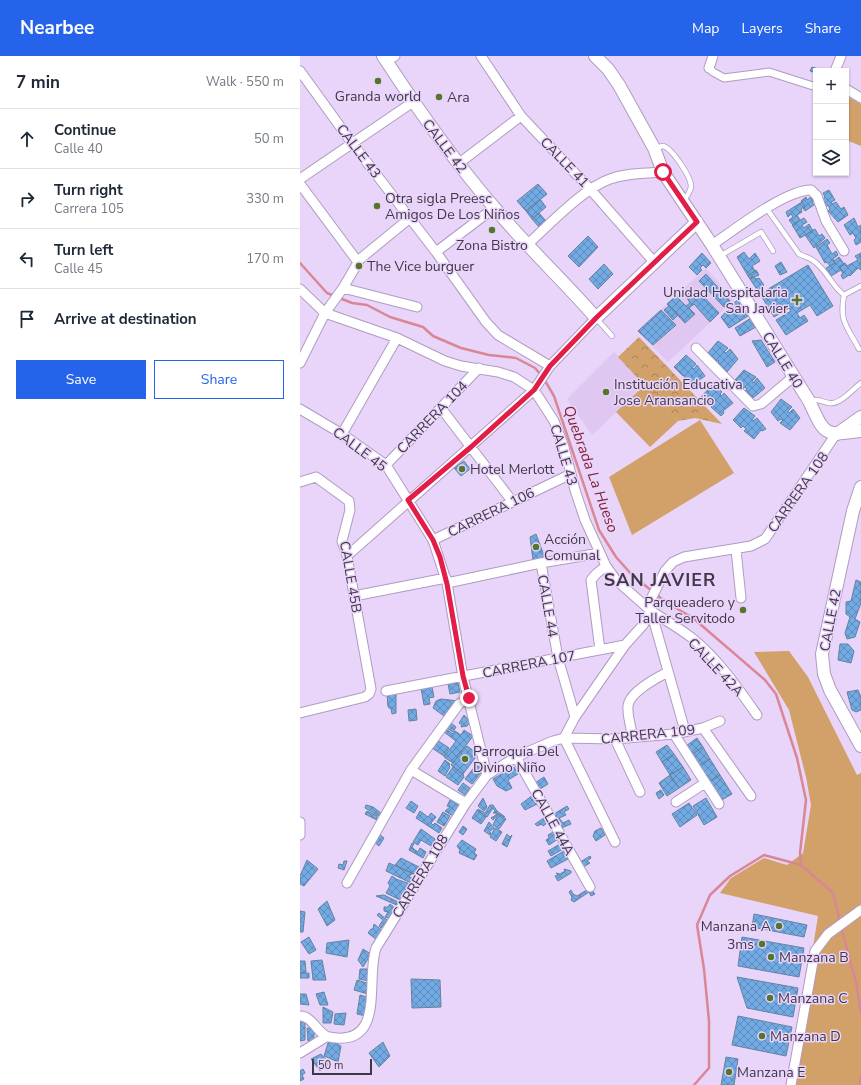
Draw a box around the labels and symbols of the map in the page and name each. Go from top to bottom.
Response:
marker: Granda world [373,76,383,86]
place label: Granda world [335,87,421,106]
place label: Ara [447,88,470,107]
marker: Ara [434,92,444,102]
street label: CALLE 42 [418,115,471,177]
street label: CALLE 43 [332,120,385,182]
street label: CALLE 41 [536,133,593,192]
route start [654,163,672,181]
place label: Otra sigla Preesc Amigos De Los Niños [385,189,520,224]
marker: Otra sigla Preesc Amigos De Los Niños [372,201,382,211]
marker: Zona Bistro [487,225,497,235]
place label: Zona Bistro [456,236,528,255]
place label: The Vice burguer [367,257,474,276]
marker: The Vice burguer [354,261,364,271]
place label: Unidad Hospitalaria San Javier [663,283,788,318]
marker: Unidad Hospitalaria San Javier [791,294,803,306]
street label: CALLE 40 [758,328,807,392]
place label: Institución Educativa Jose Aransancio [613,375,743,410]
street label: CARRERA 104 [393,377,472,458]
marker: Institución Educativa Jose Aransancio [601,387,611,397]
water label: Quebrada La Hueso [559,403,623,535]
street label: CALLE 43 [545,422,582,488]
street label: CALLE 45 [329,423,391,476]
street label: CARRERA 108 [764,448,833,536]
place label: Hotel Merlott [470,460,554,479]
marker: Hotel Merlott [457,464,467,474]
street label: CARRERA 106 [445,483,538,542]
place label: Acción Comunal [544,530,601,565]
street label: CALLE 45B [335,540,366,614]
marker: Acción Comunal [531,542,541,552]
district label: SAN JAVIER [604,568,716,592]
street label: CALLE 44 [533,573,562,639]
street label: CALLE 42 [815,587,846,653]
place label: Parqueadero y Taller Servitodo [635,593,736,628]
marker: Parqueadero y Taller Servitodo [738,605,748,615]
street label: CALLE 42A [684,634,748,701]
street label: CARRERA 107 [481,646,577,683]
route end [460,689,478,707]
street label: CARRERA 109 [600,720,696,749]
place label: Parroquia Del Divino Niño [473,742,560,777]
marker: Parroquia Del Divino Niño [460,754,470,764]
street label: CALLE 44A [526,786,579,859]
street label: CARRERA 108 [388,831,453,922]
place label: Manzana A [701,917,771,936]
marker: Manzana A [774,921,784,931]
place label: 3ms [727,935,754,954]
marker: 3ms [757,939,767,949]
place label: Manzana B [779,948,849,967]
marker: Manzana B [766,952,776,962]
place label: Manzana C [778,989,848,1008]
marker: Manzana C [765,993,775,1003]
place label: Manzana D [770,1027,841,1046]
marker: Manzana D [757,1031,767,1041]
scale bar [312,1057,372,1076]
place label: Manzana E [737,1063,805,1082]
marker: Manzana E [724,1067,734,1077]

